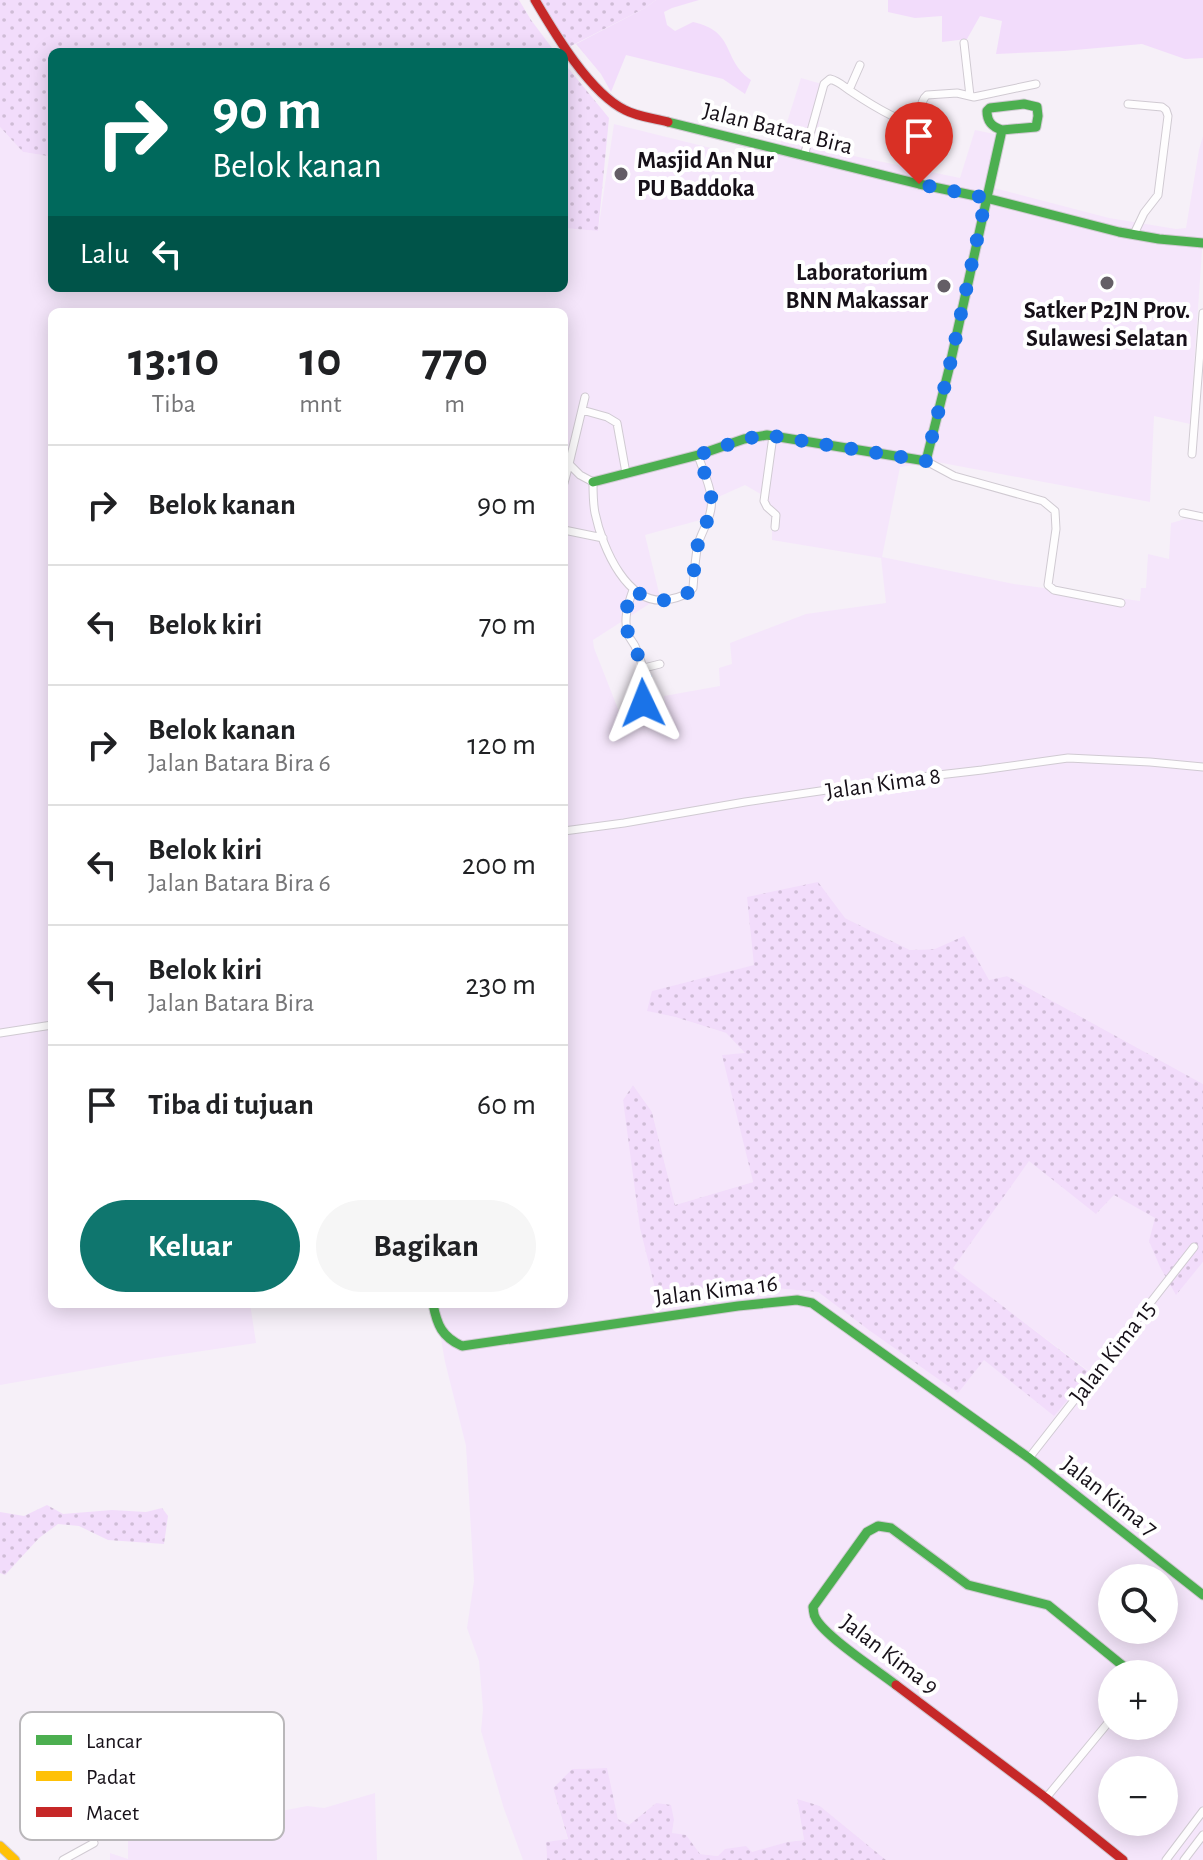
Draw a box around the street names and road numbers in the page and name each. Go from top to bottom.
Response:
street label: Jalan Batara Bira [700,99,855,159]
street label: Jalan Kima 8 [824,764,942,804]
street label: Jalan Kima 16 [653,1272,779,1310]
street label: Jalan Kima 15 [1066,1297,1160,1408]
street label: Jalan Kima 7 [1057,1452,1162,1541]
street label: Jalan Kima 9 [836,1610,943,1699]

